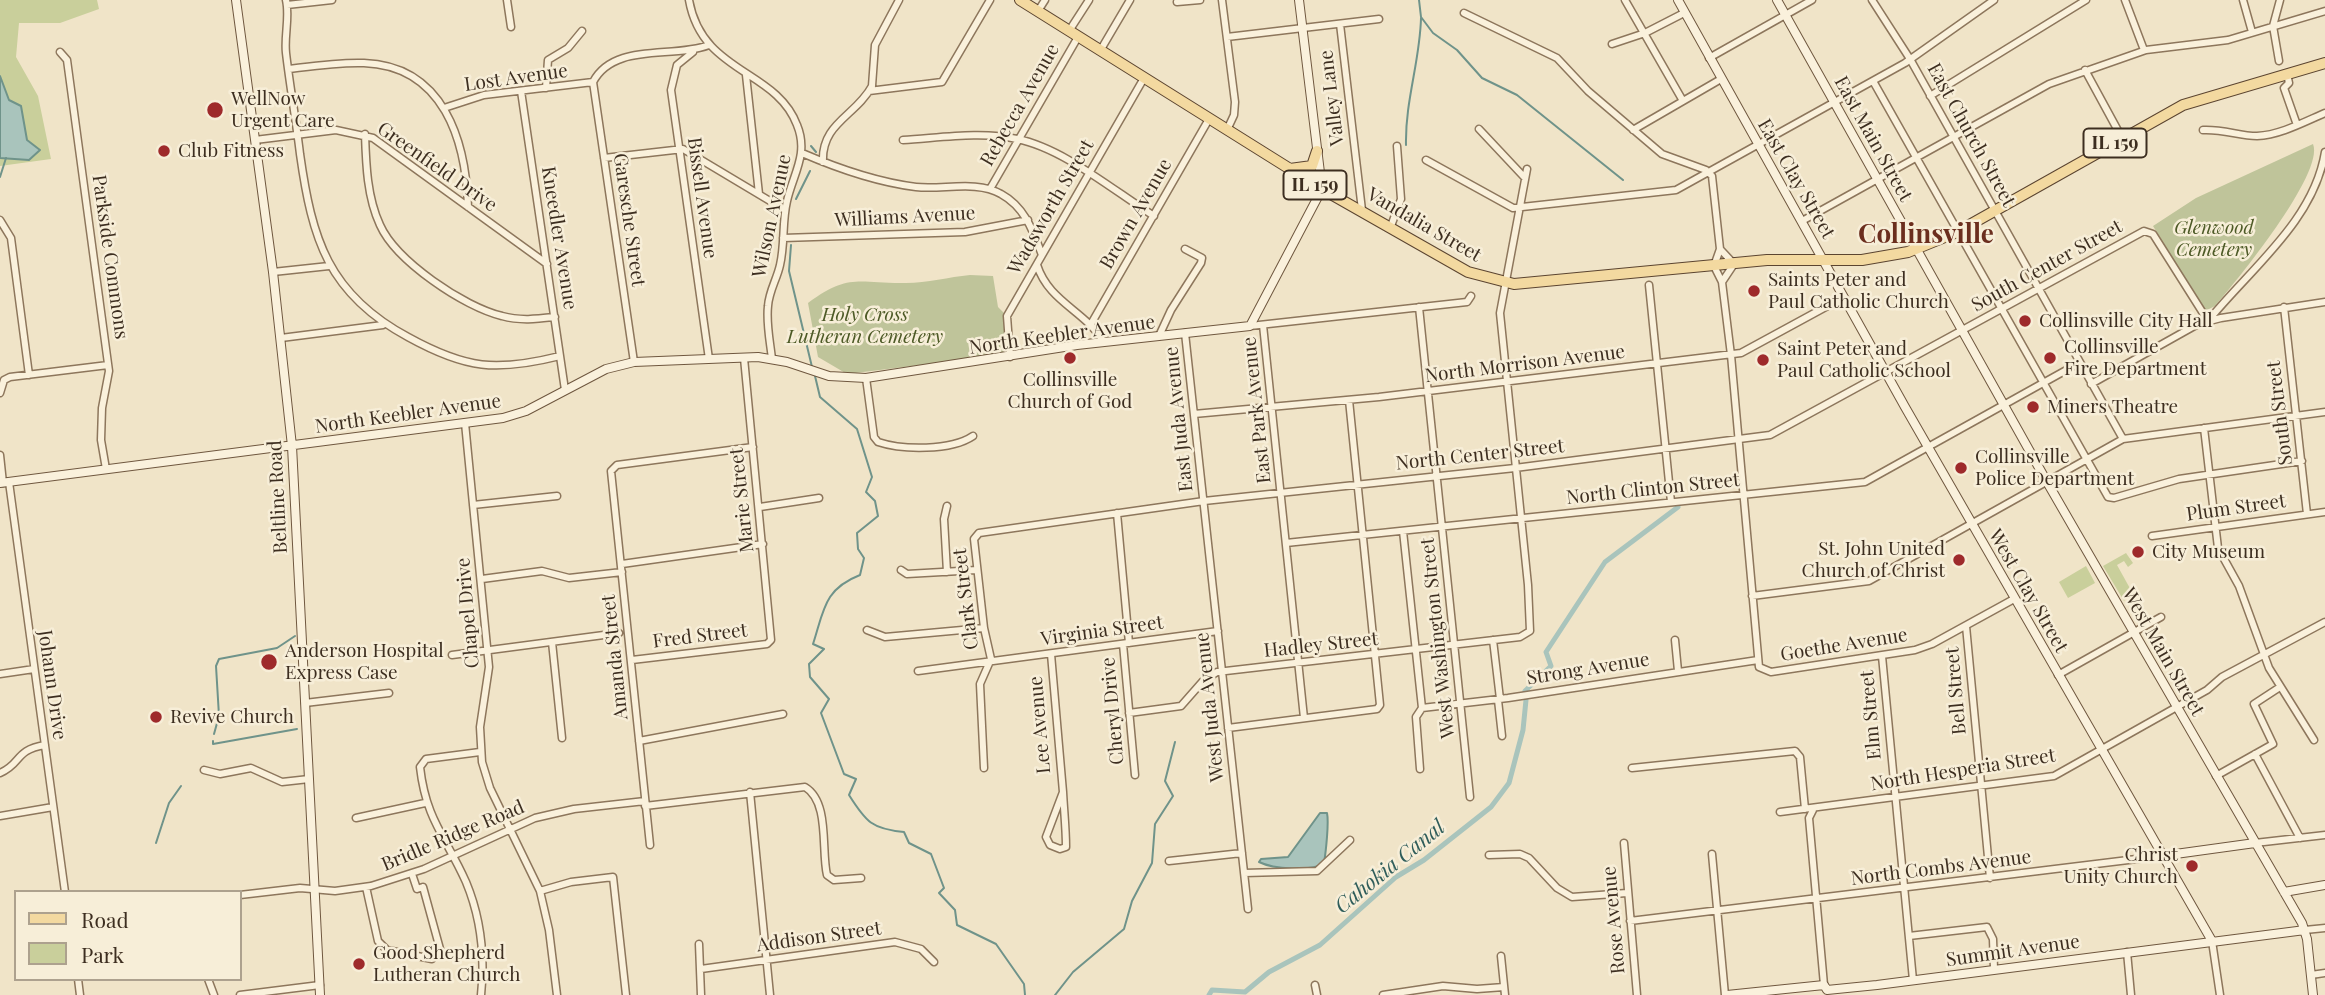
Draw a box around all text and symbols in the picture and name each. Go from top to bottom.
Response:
street label: Rebecca Avenue [976,40,1064,170]
street label: Valley Lane [1315,49,1349,147]
street label: Lost Avenue [463,59,569,97]
street label: East Church Street [1922,59,2020,211]
street label: East Main Street [1829,72,1917,206]
place label: WellNow Urgent Care [231,88,335,132]
marker: WellNow Urgent Care [205,100,225,120]
street label: East Clay Street [1753,115,1839,243]
street label: Greenfield Drive [373,117,501,217]
road number: IL 159 [2084,128,2146,158]
street label: Wadsworth Street [1003,135,1099,279]
street label: Bissell Avenue [682,136,722,260]
place label: Club Fitness [178,140,284,162]
marker: Club Fitness [156,143,172,159]
street label: Garesche Street [608,152,650,288]
street label: Wilson Avenue [748,152,796,280]
street label: Brown Avenue [1095,155,1177,273]
street label: Kneedler Avenue [536,165,582,311]
road number: IL 159 [1284,170,1346,200]
street label: Parkside Commons [87,173,133,341]
street label: Vandalia Street [1363,183,1485,267]
street label: Williams Avenue [834,202,976,232]
street label: South Center Street [1968,215,2126,317]
park label: Glenwood Cemetery [2174,217,2254,261]
district label: Collinsville [1858,219,1994,251]
place label: Saints Peter and Paul Catholic Church [1768,269,1949,313]
marker: Saints Peter and Paul Catholic Church [1746,283,1762,299]
park label: Holy Cross Lutheran Cemetery [787,304,943,348]
place label: Collinsville City Hall [2039,310,2213,332]
street label: North Keebler Avenue [968,311,1156,359]
marker: Collinsville City Hall [2017,313,2033,329]
street label: East Park Avenue [1238,336,1276,484]
place label: Collinsville Fire Department [2064,336,2206,380]
place label: Saint Peter and Paul Catholic School [1777,338,1951,382]
street label: North Morrison Avenue [1424,340,1626,388]
street label: East Juda Avenue [1160,345,1198,493]
marker: Collinsville Church of God [1062,350,1078,366]
marker: Collinsville Fire Department [2042,350,2058,366]
marker: Saint Peter and Paul Catholic School [1755,352,1771,368]
street label: South Street [2262,359,2298,467]
place label: Collinsville Church of God [1008,369,1132,413]
street label: North Keebler Avenue [314,390,502,438]
place label: Miners Theatre [2047,396,2178,418]
marker: Miners Theatre [2025,399,2041,415]
street label: North Center Street [1395,435,1565,475]
street label: Beltline Road [264,440,292,554]
street label: Marie Street [725,446,759,554]
place label: Collinsville Police Department [1975,446,2134,490]
marker: Collinsville Police Department [1953,460,1969,476]
street label: North Clinton Street [1565,469,1741,509]
street label: Plum Street [2185,490,2287,526]
street label: West Clay Street [1983,525,2073,657]
street label: West Washington Street [1416,536,1460,740]
place label: St. John United Church of Christ [1802,538,1945,582]
place label: City Museum [2152,541,2265,563]
marker: City Museum [2130,544,2146,560]
street label: Clark Street [948,547,984,651]
marker: St. John United Church of Christ [1951,552,1967,568]
street label: Chapel Drive [452,557,484,669]
street label: West Main Street [2117,584,2209,720]
street label: Amanda Street [597,593,633,721]
street label: Virginia Street [1039,611,1165,651]
street label: Fred Street [651,619,749,653]
street label: Goethe Avenue [1779,624,1909,666]
street label: Hadley Street [1263,628,1379,662]
street label: Johann Drive [33,629,71,741]
street label: West Juda Avenue [1191,631,1229,783]
place label: Anderson Hospital Express Case [285,640,444,684]
street label: Bell Street [1941,646,1971,736]
street label: Strong Avenue [1525,648,1651,690]
marker: Anderson Hospital Express Case [259,652,279,672]
street label: Cheryl Drive [1097,656,1129,766]
street label: Elm Street [1856,669,1886,761]
street label: Lee Avenue [1024,675,1056,775]
place label: Revive Church [170,706,294,728]
marker: Revive Church [148,709,164,725]
street label: North Hesperia Street [1869,744,2057,796]
street label: Bridle Ridge Road [378,796,528,876]
water label: Cahokia Canal [1330,815,1450,919]
place label: Christ Unity Church [2064,844,2178,888]
street label: North Combs Avenue [1850,846,2032,890]
marker: Christ Unity Church [2184,858,2200,874]
street label: Rose Avenue [1598,865,1630,975]
legend [14,890,242,981]
text: Road [81,905,129,933]
street label: Addison Street [755,917,883,957]
street label: Summit Avenue [1945,930,2081,972]
text: Park [81,940,124,968]
place label: Good Shepherd Lutheran Church [373,942,520,986]
marker: Good Shepherd Lutheran Church [351,956,367,972]

